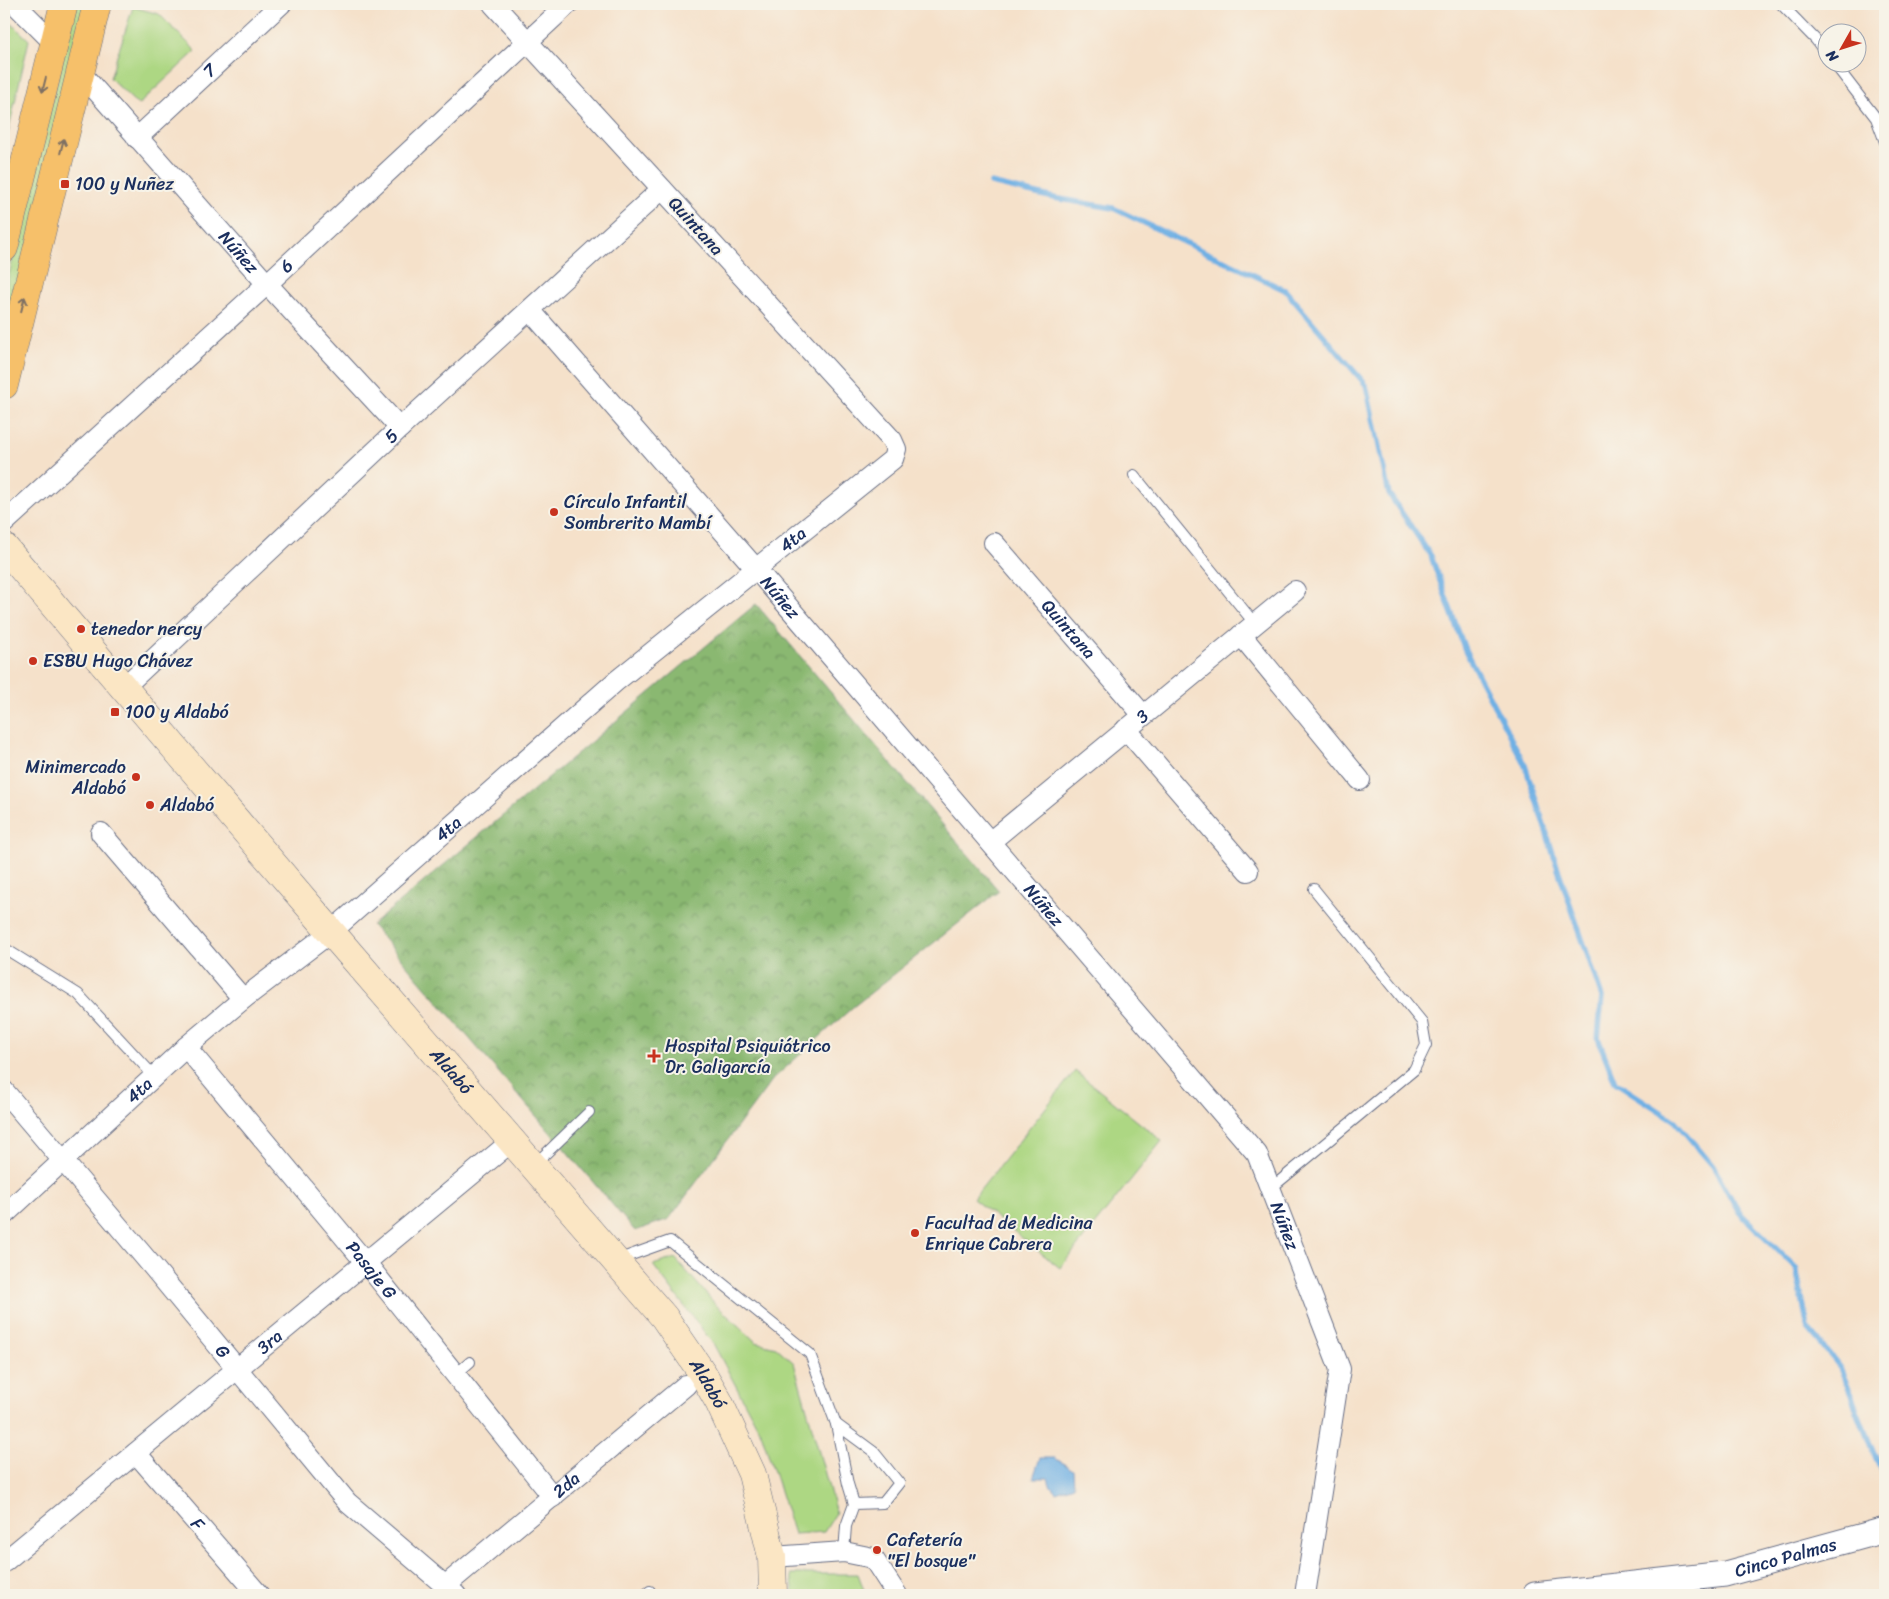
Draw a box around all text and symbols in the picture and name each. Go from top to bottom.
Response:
north arrow [1816,22,1866,72]
text: N [1819,44,1846,68]
street label: 7 [195,54,225,86]
one-way arrow [39,76,48,92]
one-way arrow [58,139,67,155]
place label: 100 y Nuñez [75,168,174,200]
marker: 100 y Nuñez [59,178,71,190]
street label: Quintana [660,189,732,263]
street label: Núñez [210,223,267,282]
street label: 6 [272,251,301,281]
one-way arrow [19,297,28,313]
street label: 5 [376,421,406,452]
place label: Círculo Infantil Sombrerito Mambí [564,486,713,539]
marker: Círculo Infantil Sombrerito Mambí [548,506,560,518]
street label: 4ta [772,518,814,561]
street label: Núñez [752,568,809,627]
street label: Quintana [1033,592,1104,667]
place label: tenedor nercy [91,613,203,645]
marker: tenedor nercy [75,623,87,635]
place label: ESBU Hugo Chávez [43,645,193,677]
marker: ESBU Hugo Chávez [27,655,39,667]
place label: 100 y Aldabó [125,696,230,728]
street label: 3 [1128,701,1156,732]
marker: 100 y Aldabó [109,706,121,718]
place label: Minimercado Aldabó [25,751,127,804]
marker: Minimercado Aldabó [130,771,142,783]
place label: Aldabó [159,789,215,821]
marker: Aldabó [144,799,156,811]
street label: 4ta [427,807,469,850]
street label: Núñez [1015,876,1072,935]
place label: Hospital Psiquiátrico Dr. Galigarcía [665,1030,831,1083]
street label: Aldabó [421,1039,482,1103]
marker: Hospital Psiquiátrico Dr. Galigarcía [647,1049,661,1063]
street label: 4ta [118,1069,160,1112]
street label: Núñez [1261,1197,1309,1255]
place label: Facultad de Medicina Enrique Cabrera [925,1207,1094,1260]
marker: Facultad de Medicina Enrique Cabrera [909,1227,921,1239]
street label: Pasaje G [338,1234,406,1307]
street label: 3ra [249,1321,290,1363]
street label: G [207,1337,239,1366]
street label: Aldabó [680,1351,736,1415]
street label: 2da [545,1463,588,1506]
street label: F [182,1510,214,1539]
place label: Cafetería "El bosque" [887,1524,976,1577]
street label: Cinco Palmas [1731,1528,1841,1587]
marker: Cafetería "El bosque" [871,1544,883,1556]

